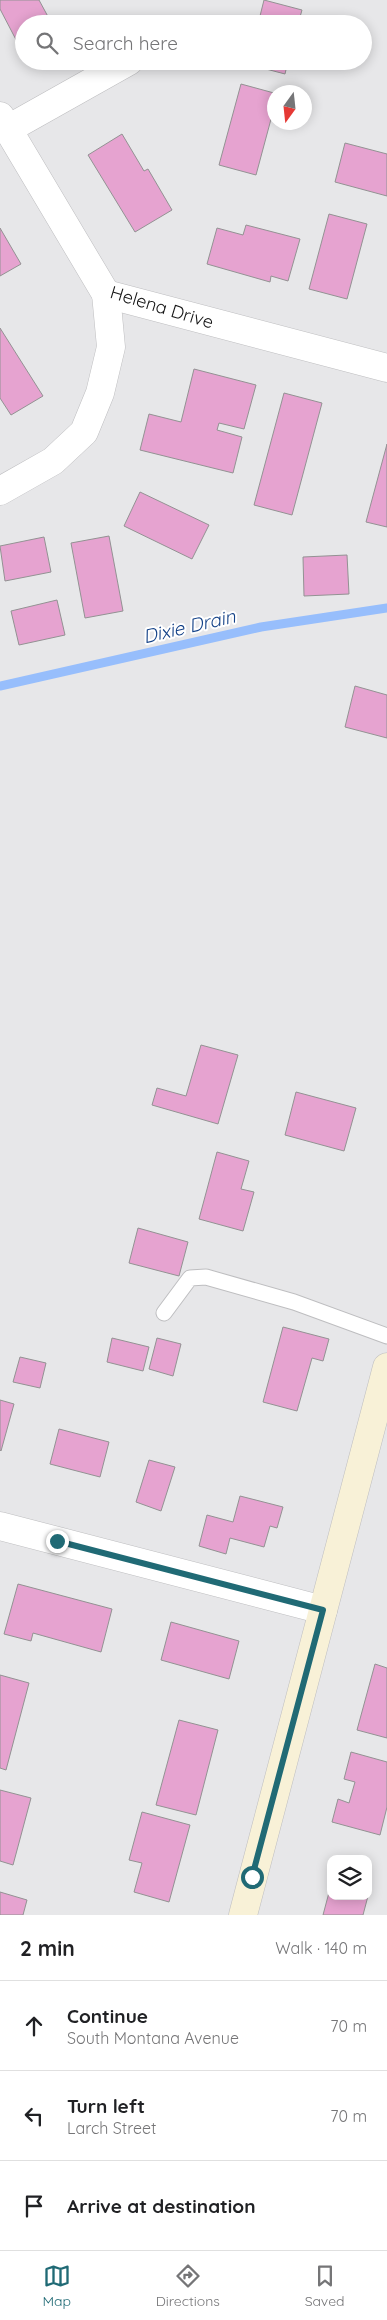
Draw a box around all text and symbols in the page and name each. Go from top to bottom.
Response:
search box [15,15,372,70]
icon: search [33,29,61,57]
text: Search here [73,31,178,55]
north arrow [267,85,312,130]
street label: Helena Drive [108,280,216,334]
water label: Dixie Drain [140,603,239,648]
route end [46,1530,69,1553]
map controls [327,1855,372,1900]
button: layers [327,1855,372,1900]
route start [241,1866,264,1889]
text: 2 min [20,1935,75,1961]
text: Walk · 140 m [275,1938,367,1958]
text: Continue [67,2004,148,2028]
icon: ahead [20,2012,48,2040]
text: 70 m [330,2016,367,2036]
text: South Montana Avenue [67,2028,239,2048]
text: Turn left [67,2094,145,2118]
icon: left [20,2102,48,2130]
text: 70 m [330,2106,367,2126]
text: Larch Street [67,2118,157,2138]
icon: arrive [20,2192,48,2220]
text: Arrive at destination [67,2194,256,2218]
tab: Map [42,2262,71,2310]
tab: Directions [156,2262,220,2310]
tab: Saved [305,2262,345,2310]

